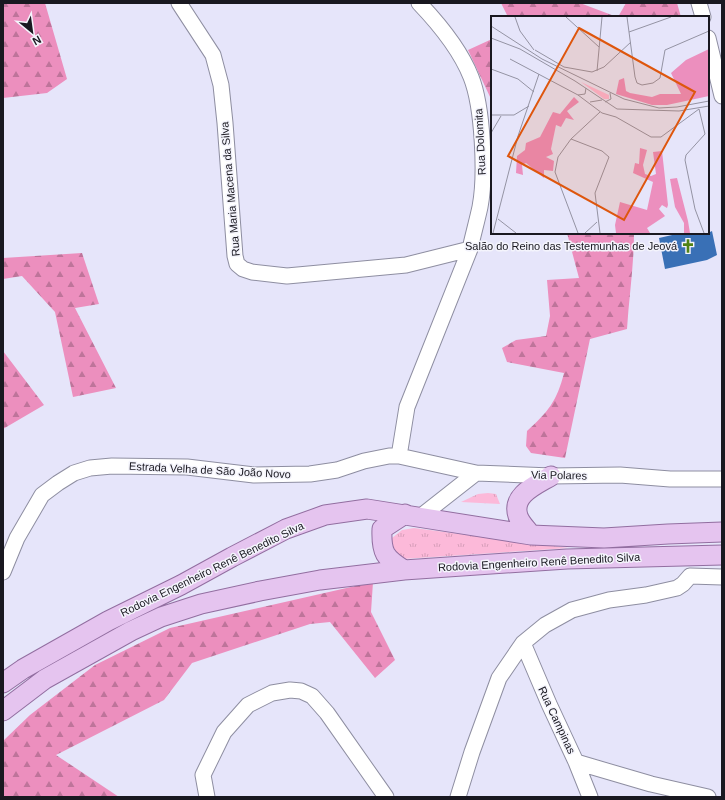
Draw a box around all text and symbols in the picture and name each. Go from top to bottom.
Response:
north arrow [12,12,52,52]
inset map [491,16,709,234]
text: N [30,34,43,48]
street label: Rua Dolomita [472,108,488,176]
street label: Rua Maria Macena da Silva [218,120,242,257]
church icon: Salão do Reino das Testemunhas de Jeová [680,238,696,254]
place label: Salão do Reino das Testemunhas de Jeová [465,240,678,252]
street label: Estrada Velha de São João Novo [129,460,291,480]
street label: Via Polares [531,469,588,481]
street label: Rodovia Engenheiro Renê Benedito Silva [118,519,306,619]
street label: Rodovia Engenheiro Renê Benedito Silva [438,551,641,573]
street label: Rua Campinas [536,684,578,756]

